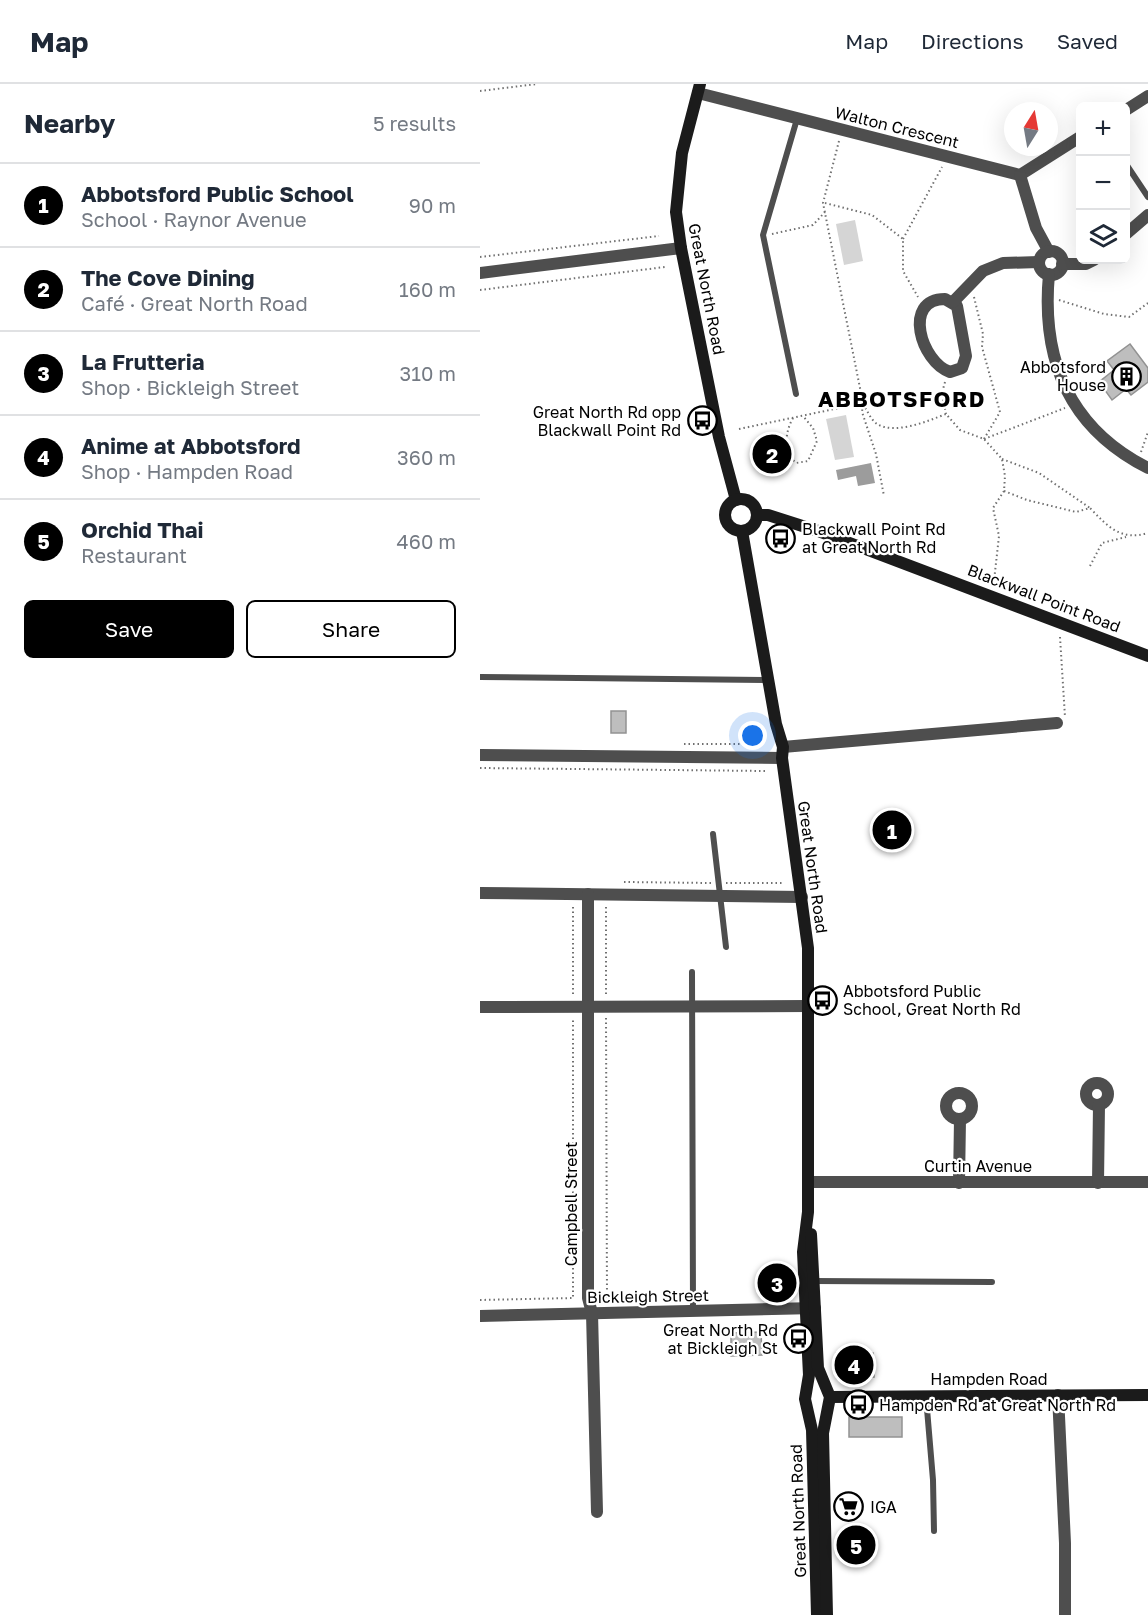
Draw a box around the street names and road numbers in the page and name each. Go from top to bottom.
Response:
street label: Walton Crescent [833,102,961,152]
street label: Great North Road [684,221,730,357]
street label: Blackwall Point Road [965,560,1123,636]
street label: Great North Road [794,799,832,935]
street label: Campbell Street [561,1142,581,1266]
street label: Curtin Avenue [924,1156,1032,1176]
street label: Bickleigh Street [587,1285,709,1307]
street label: Hampden Road [930,1369,1048,1389]
street label: Great North Road [786,1444,810,1578]

